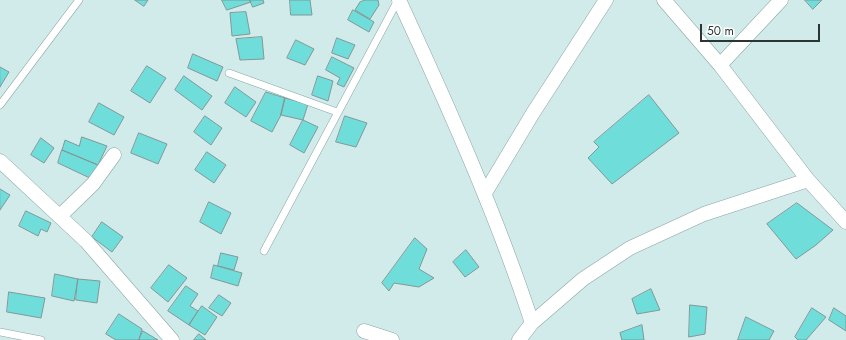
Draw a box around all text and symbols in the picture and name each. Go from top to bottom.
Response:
scale bar [702,16,822,42]
text: 50 m [707,22,734,40]

